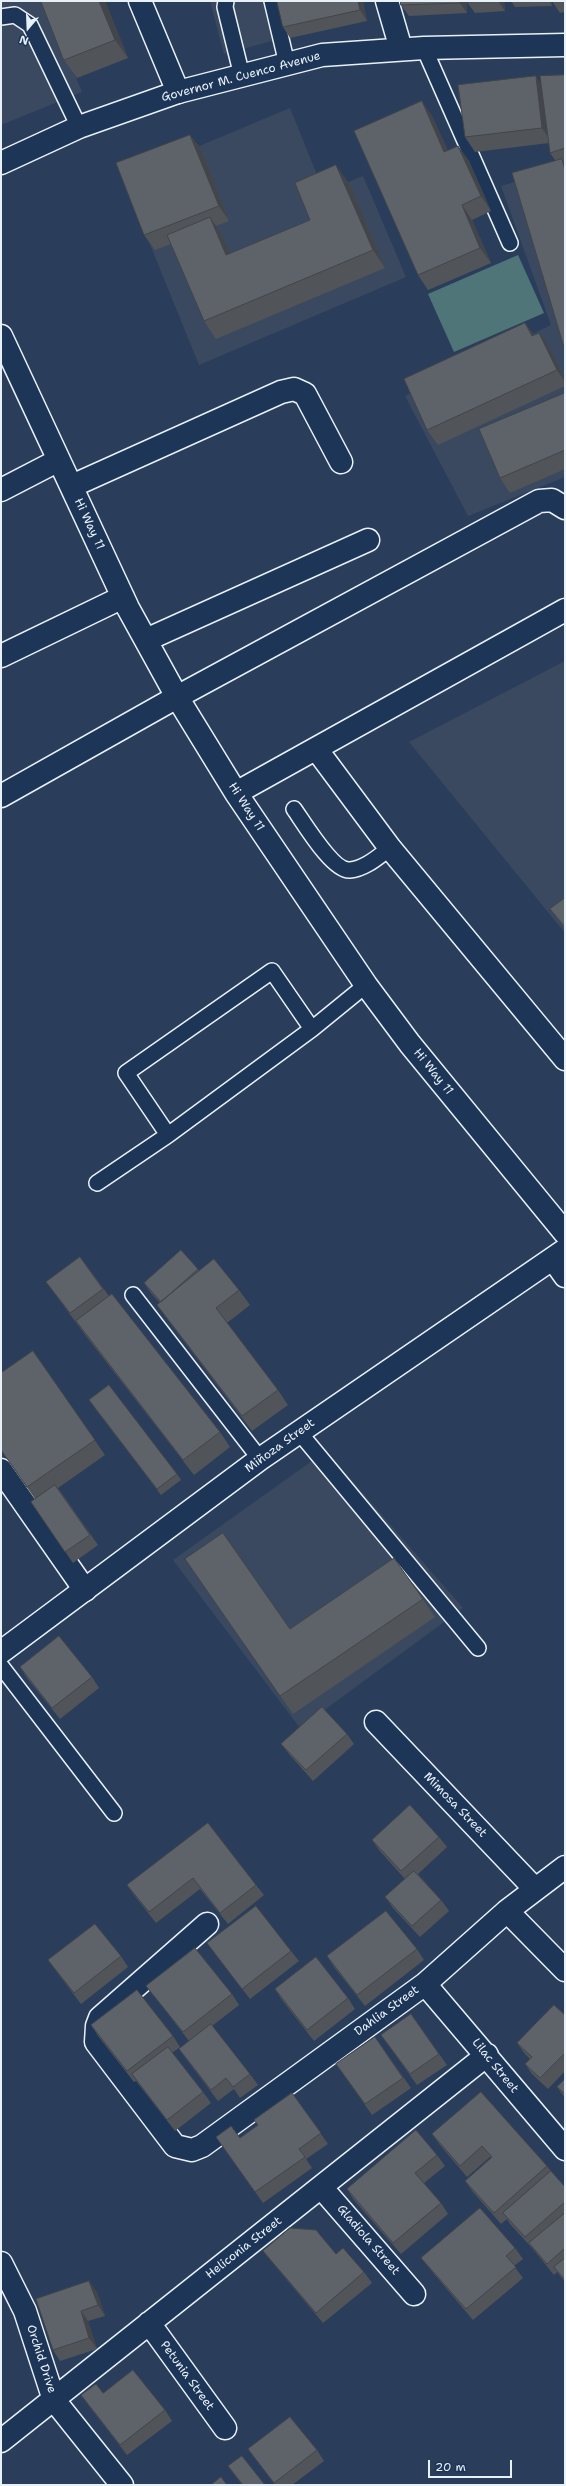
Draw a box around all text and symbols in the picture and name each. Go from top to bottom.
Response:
north arrow [8,8,48,48]
text: N [17,31,30,48]
street label: Governor M. Cuenco Avenue [160,49,322,105]
street label: Hi Way 11 [71,496,107,552]
street label: Hi Way 11 [225,780,267,834]
street label: Hi Way 11 [410,1046,456,1098]
street label: Miñoza Street [242,1416,318,1476]
street label: Mimosa Street [420,1770,490,1840]
street label: Dahlia Street [352,1983,422,2039]
street label: Lilac Street [469,2036,521,2096]
street label: Gladiola Street [334,2202,402,2278]
street label: Heliconia Street [203,2214,285,2282]
street label: Orchid Drive [23,2323,59,2395]
street label: Petunia Street [157,2338,217,2414]
scale bar [430,2452,514,2478]
text: 20 m [435,2459,466,2475]

